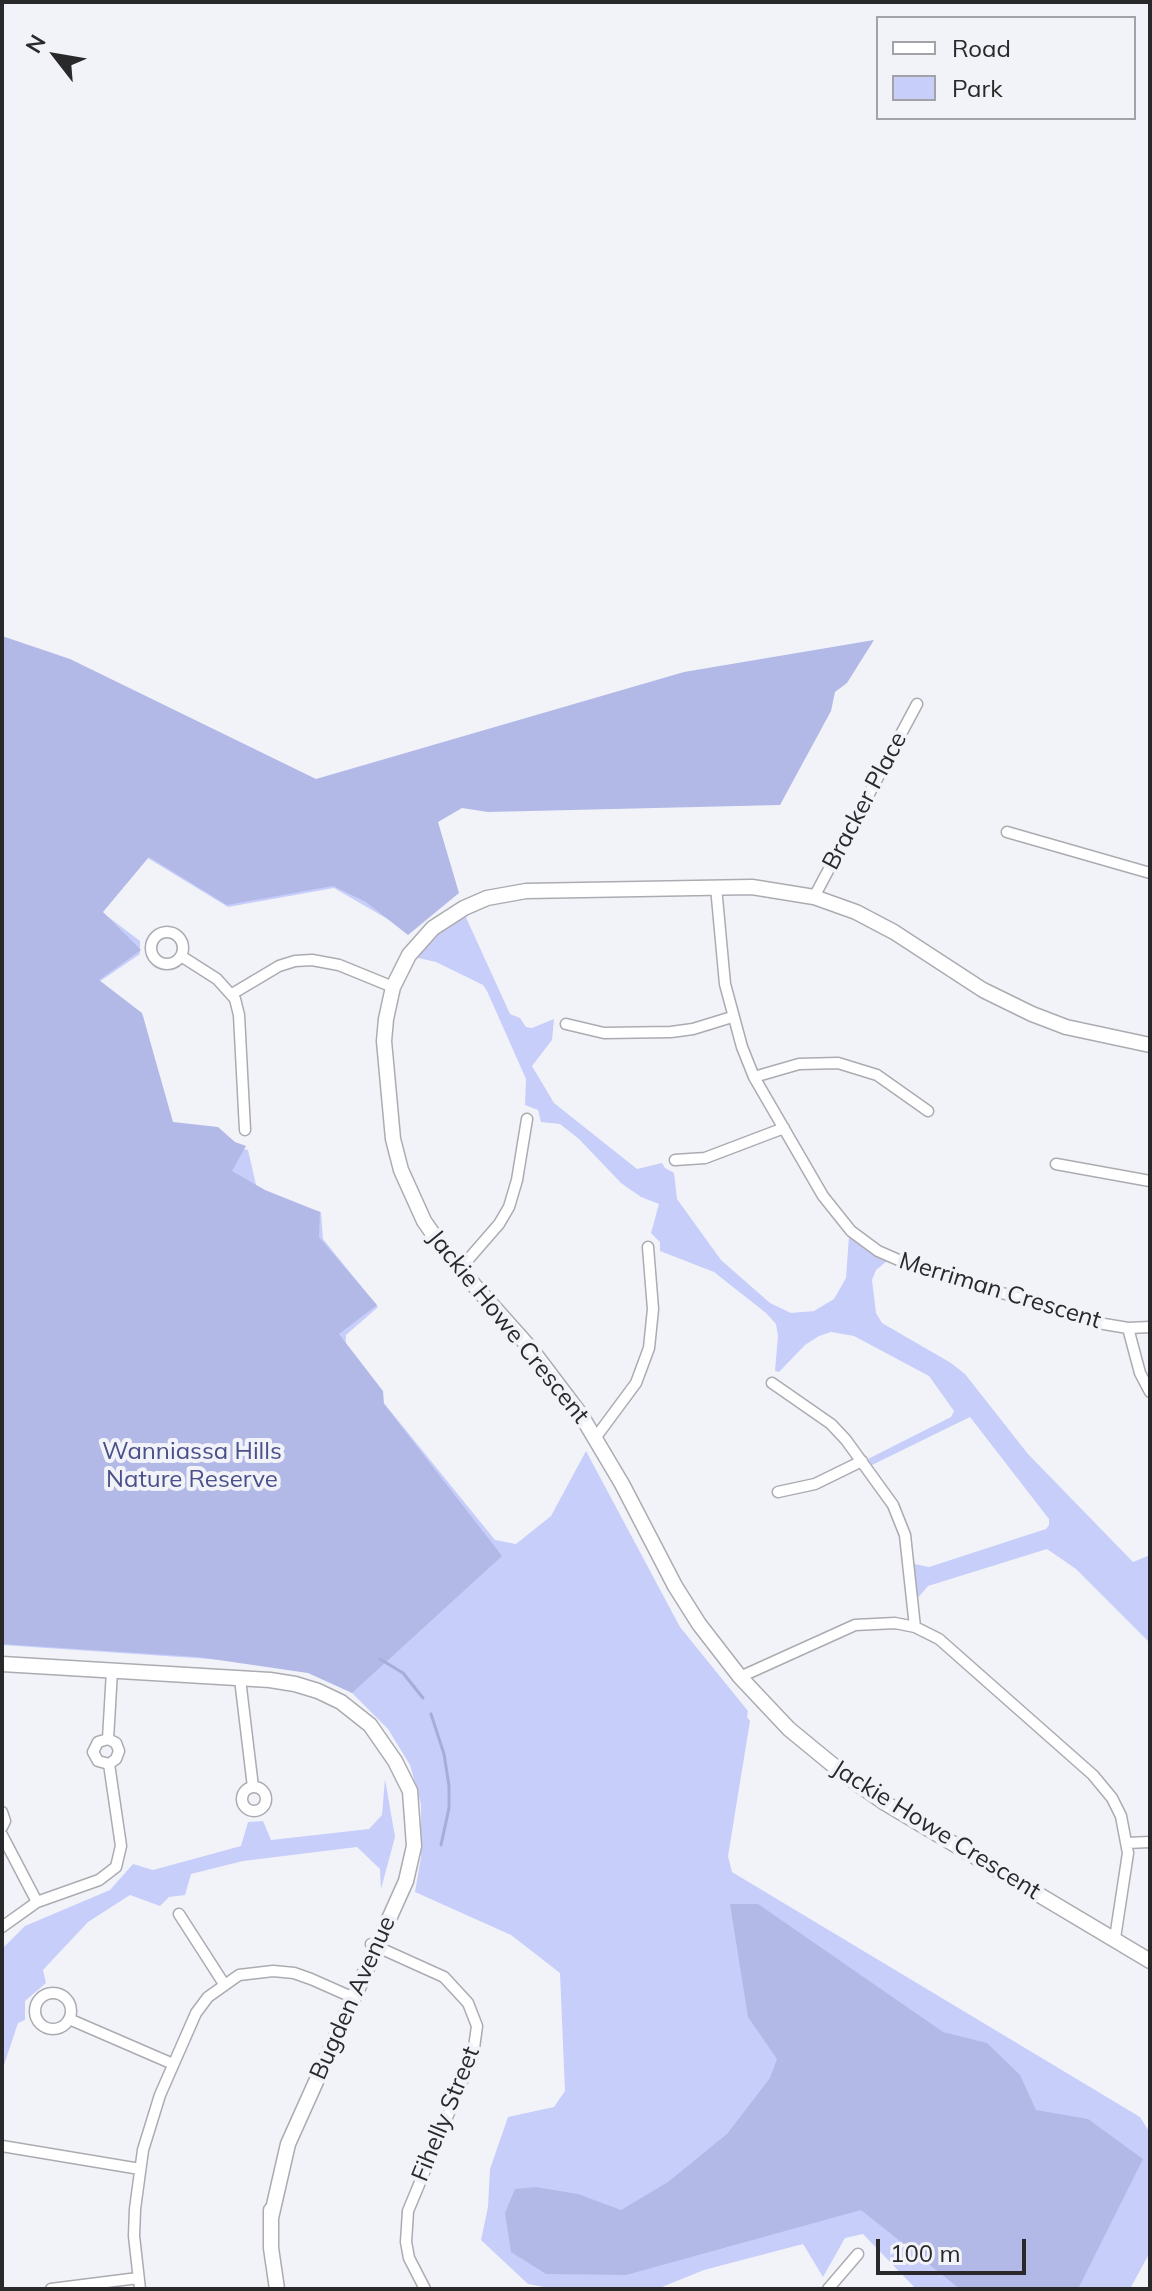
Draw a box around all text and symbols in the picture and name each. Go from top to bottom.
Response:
north arrow [16,16,96,96]
legend [876,16,1136,120]
text: N [19,29,52,58]
text: Road [952,33,1011,63]
text: Park [952,73,1003,103]
street label: Bracker Place [817,727,913,875]
street label: Jackie Howe Crescent [421,1224,595,1430]
street label: Merriman Crescent [896,1247,1104,1335]
park label: Wanniassa Hills Nature Reserve [102,1438,282,1494]
street label: Jackie Howe Crescent [826,1754,1046,1906]
street label: Bugden Avenue [304,1912,402,2084]
street label: Fihelly Street [406,2042,486,2186]
scale bar [880,2223,1030,2273]
text: 100 m [890,2238,961,2268]

